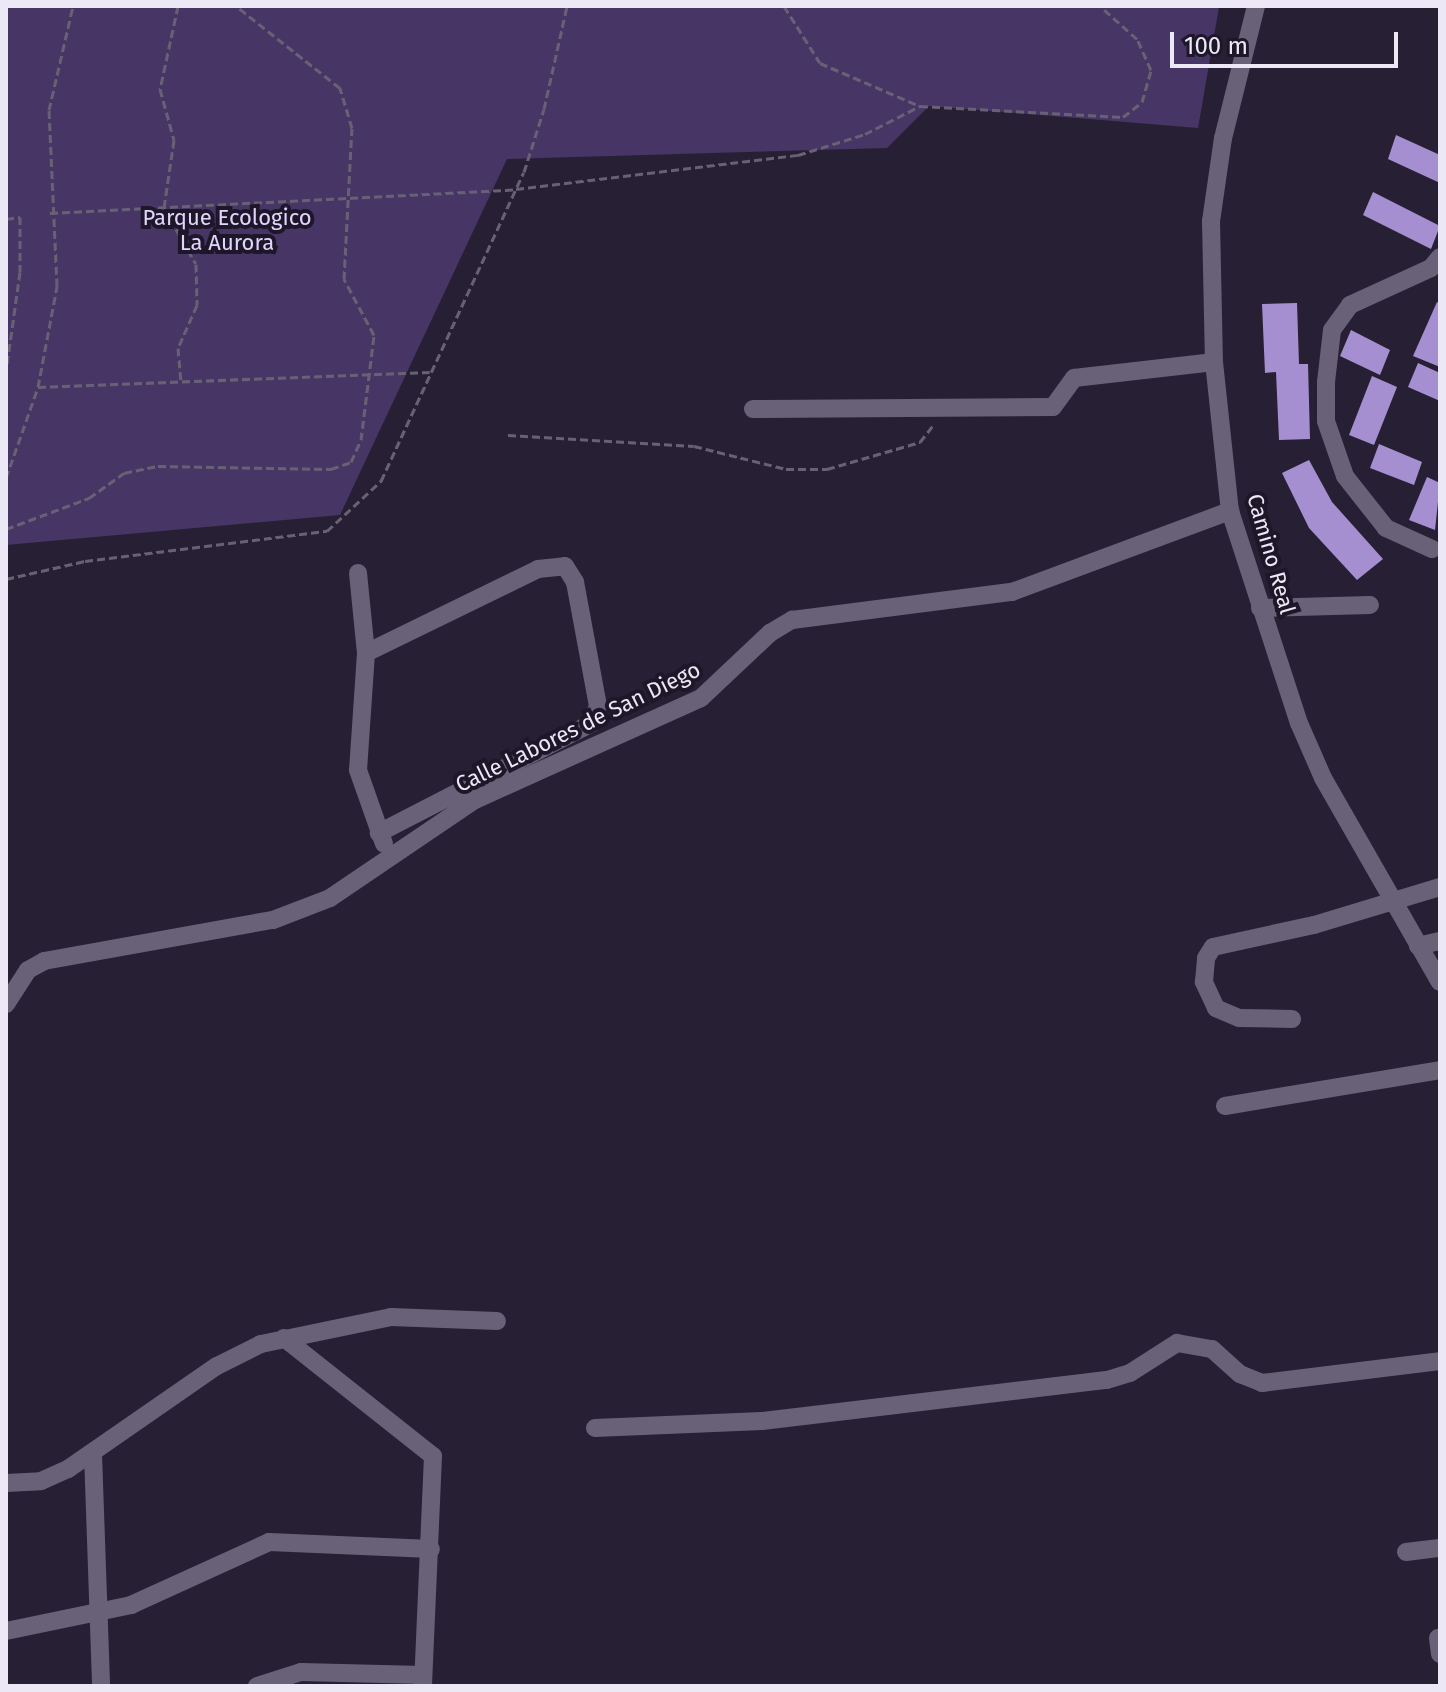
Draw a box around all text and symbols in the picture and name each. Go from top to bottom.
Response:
scale bar [1174,16,1402,66]
text: 100 m [1184,32,1248,60]
park label: Parque Ecologico La Aurora [142,204,312,256]
street label: Camino Real [1241,491,1301,617]
street label: Calle Labores de San Diego [451,656,705,798]

